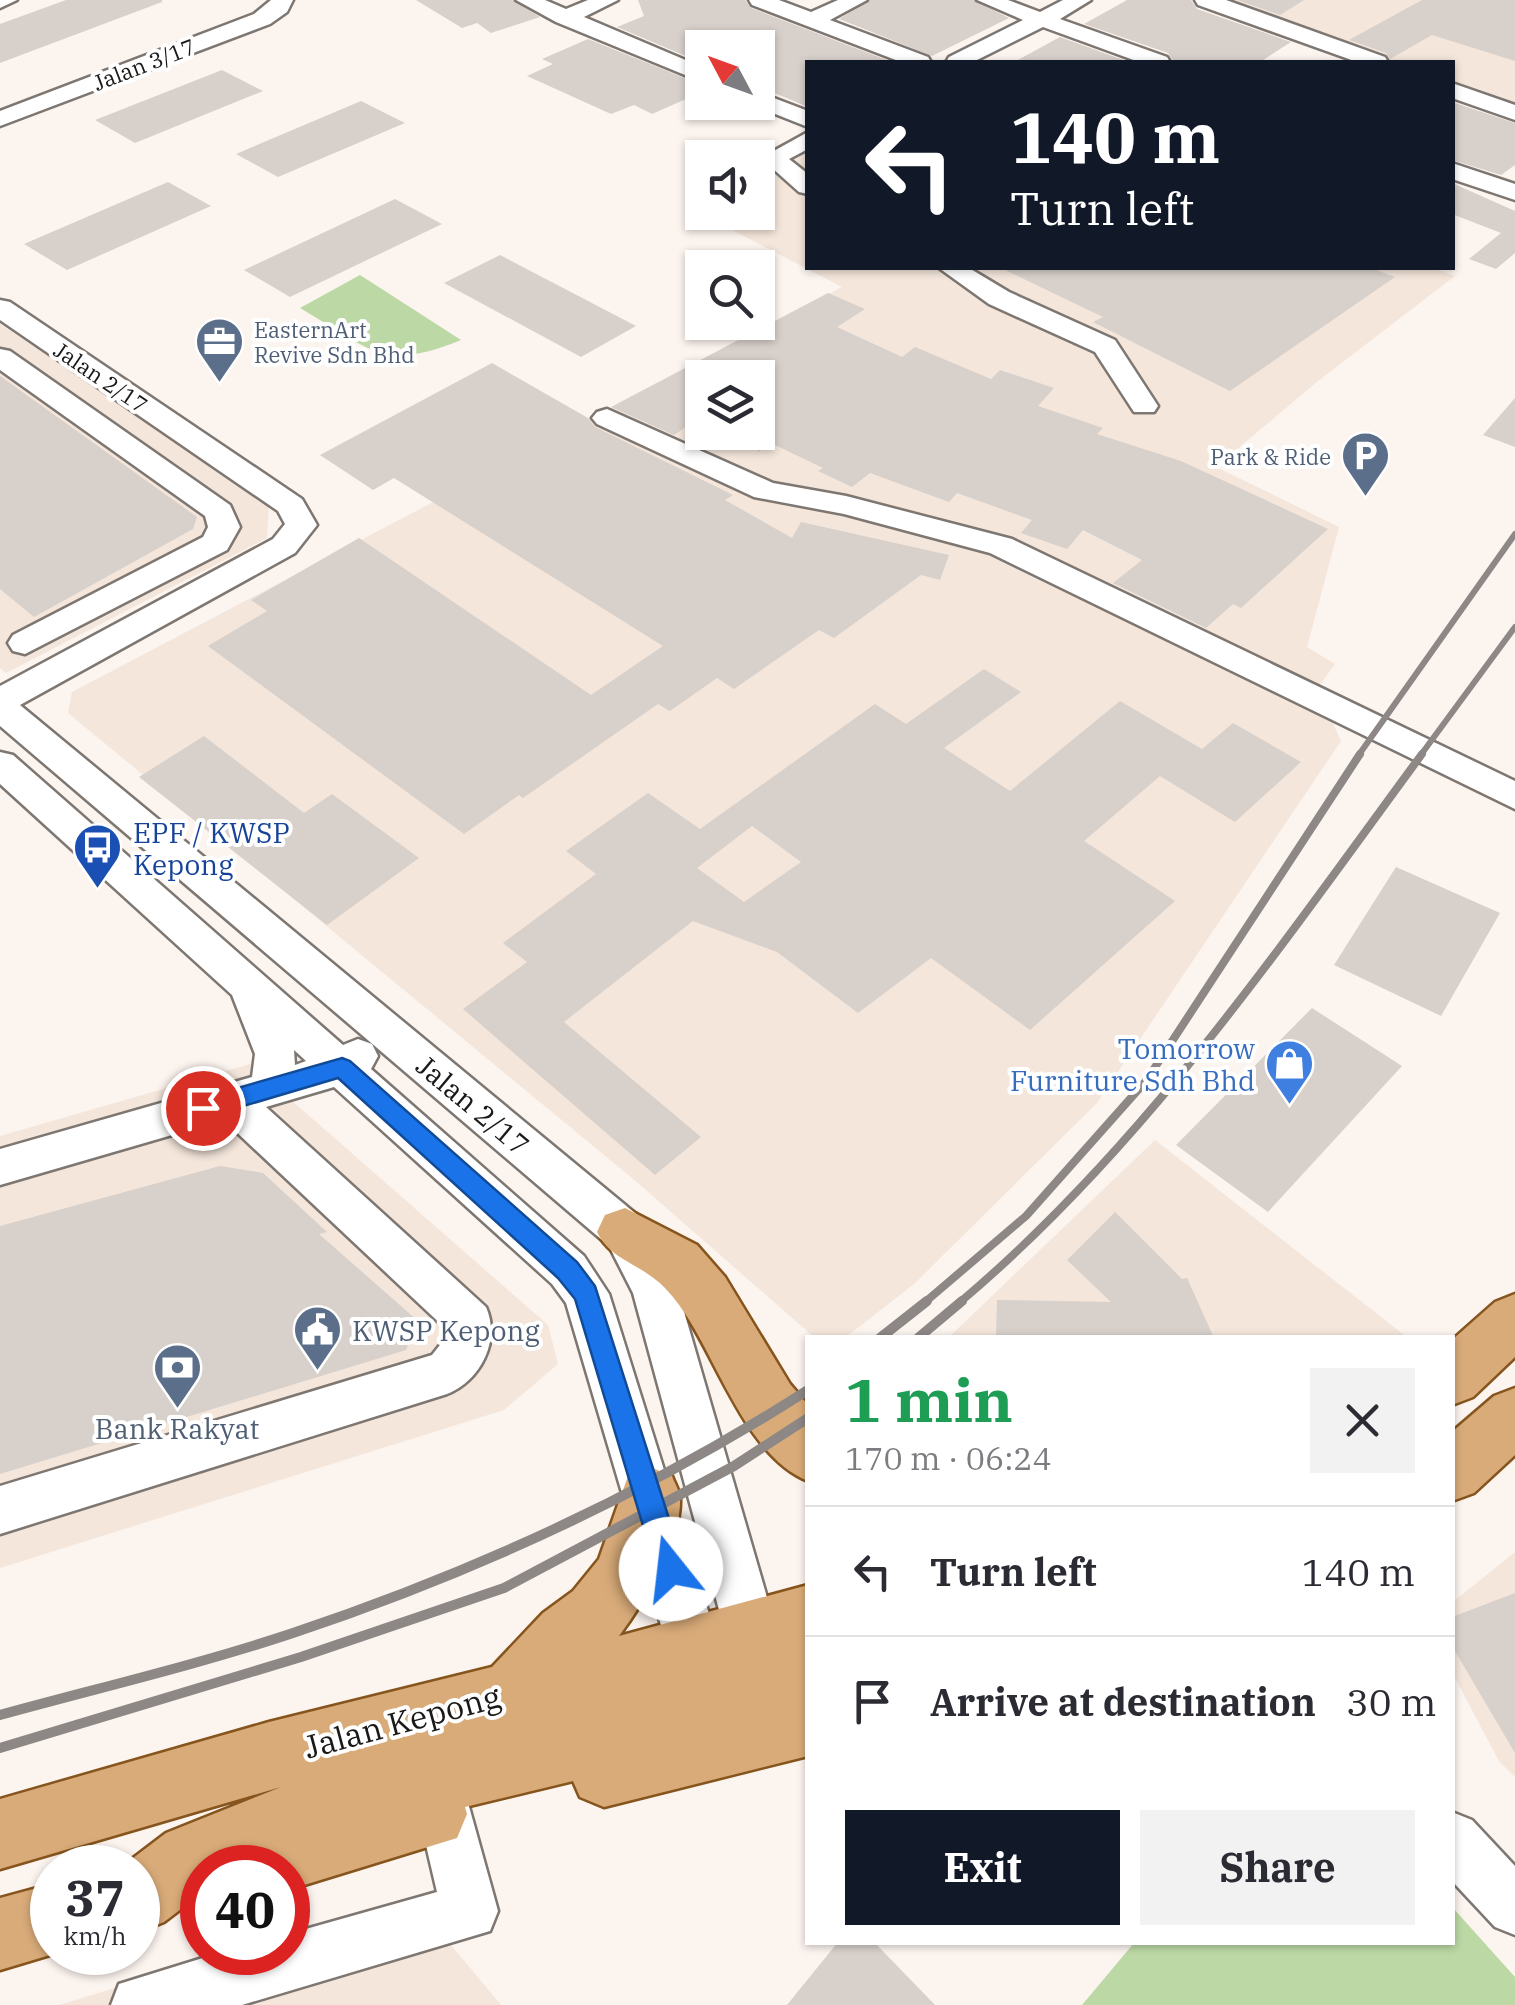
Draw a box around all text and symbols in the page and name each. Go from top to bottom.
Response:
north arrow [685,30,775,120]
map controls [685,30,775,450]
street label: Jalan 3/17 [89,31,199,97]
text: 140 m [1010,91,1220,182]
icon: left [845,100,975,230]
button: sound [685,140,775,230]
text: Turn left [1010,179,1194,237]
button: search [685,250,775,340]
place label: EasternArt Revive Sdn Bhd [254,315,415,369]
office icon: EasternArt Revive Sdn Bhd [193,316,245,384]
street label: Jalan 2/17 [48,335,154,419]
button: layers [685,360,775,450]
parking icon: Park & Ride [1340,430,1392,498]
place label: Park & Ride [1210,442,1331,471]
place label: EPF / KWSP Kepong [133,814,290,883]
bus stop icon: EPF / KWSP Kepong [72,822,124,890]
place label: Tomorrow Furniture Sdh Bhd [1010,1030,1255,1099]
shop icon: Tomorrow Furniture Sdh Bhd [1264,1038,1316,1106]
street label: Jalan 2/17 [409,1047,537,1163]
pin [161,1066,246,1151]
icon: arrive [176,1081,231,1136]
public building icon: KWSP Kepong [291,1304,343,1372]
place label: KWSP Kepong [352,1312,540,1349]
bank icon: Bank Rakyat [151,1342,203,1410]
text: 1 min [845,1360,1013,1439]
button: close [1310,1368,1415,1473]
place label: Bank Rakyat [95,1410,259,1447]
text: 170 m · 06:24 [845,1437,1052,1479]
position arrow [619,1517,723,1621]
icon: left [845,1544,900,1599]
text: Turn left [930,1547,1097,1596]
text: 140 m [1302,1547,1415,1596]
icon: arrive [845,1674,900,1729]
street label: Jalan Kepong [299,1675,505,1767]
text: Arrive at destination [930,1677,1316,1726]
text: 30 m [1346,1677,1437,1726]
button: Exit [845,1810,1120,1925]
button: Share [1140,1810,1415,1925]
speed limit sign: 40 [180,1845,310,1975]
text: 37 [65,1865,125,1930]
text: km/h [63,1919,127,1952]

